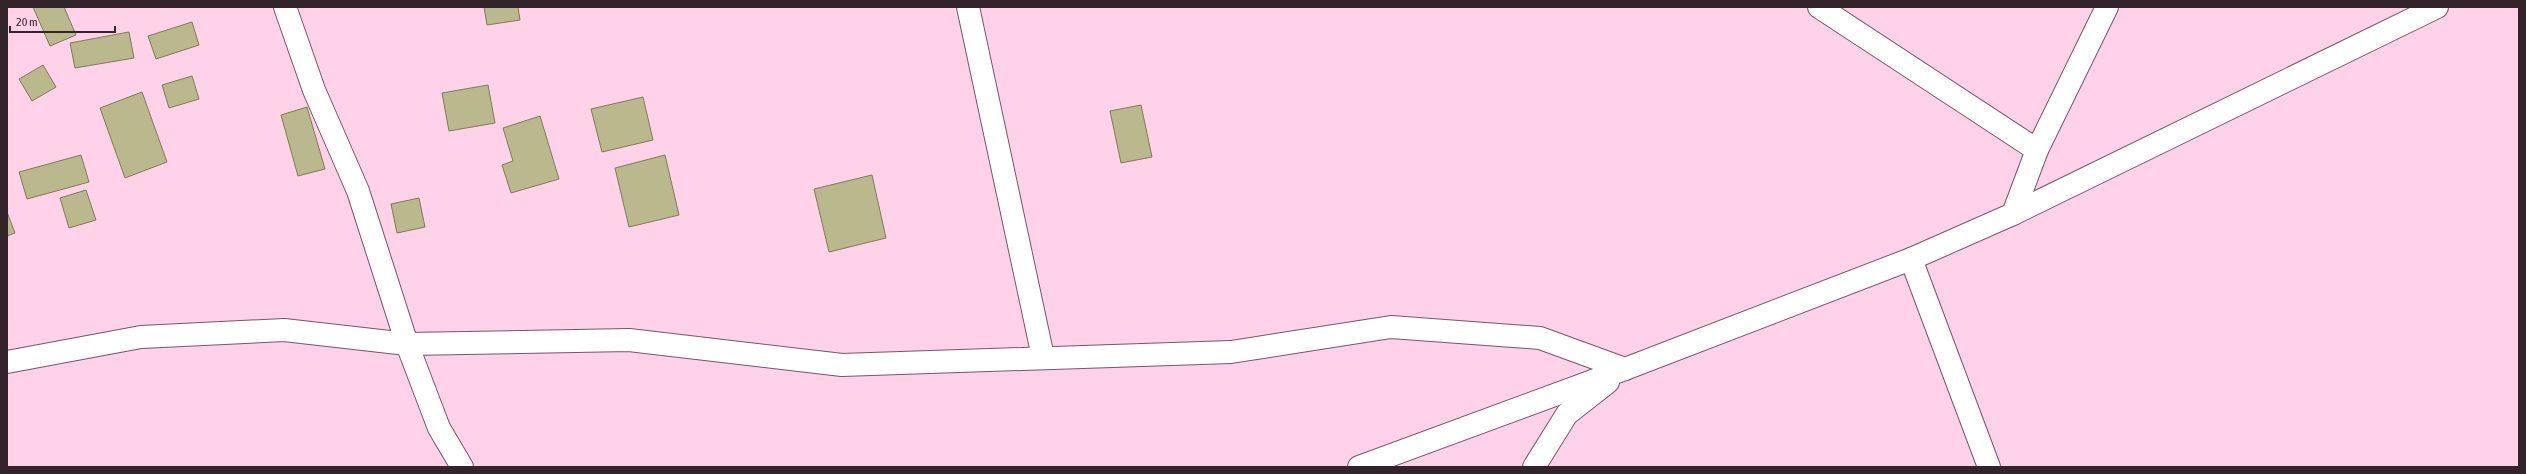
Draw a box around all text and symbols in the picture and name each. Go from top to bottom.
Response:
scale bar [10,8,115,34]
text: 20 m [16,15,38,29]

